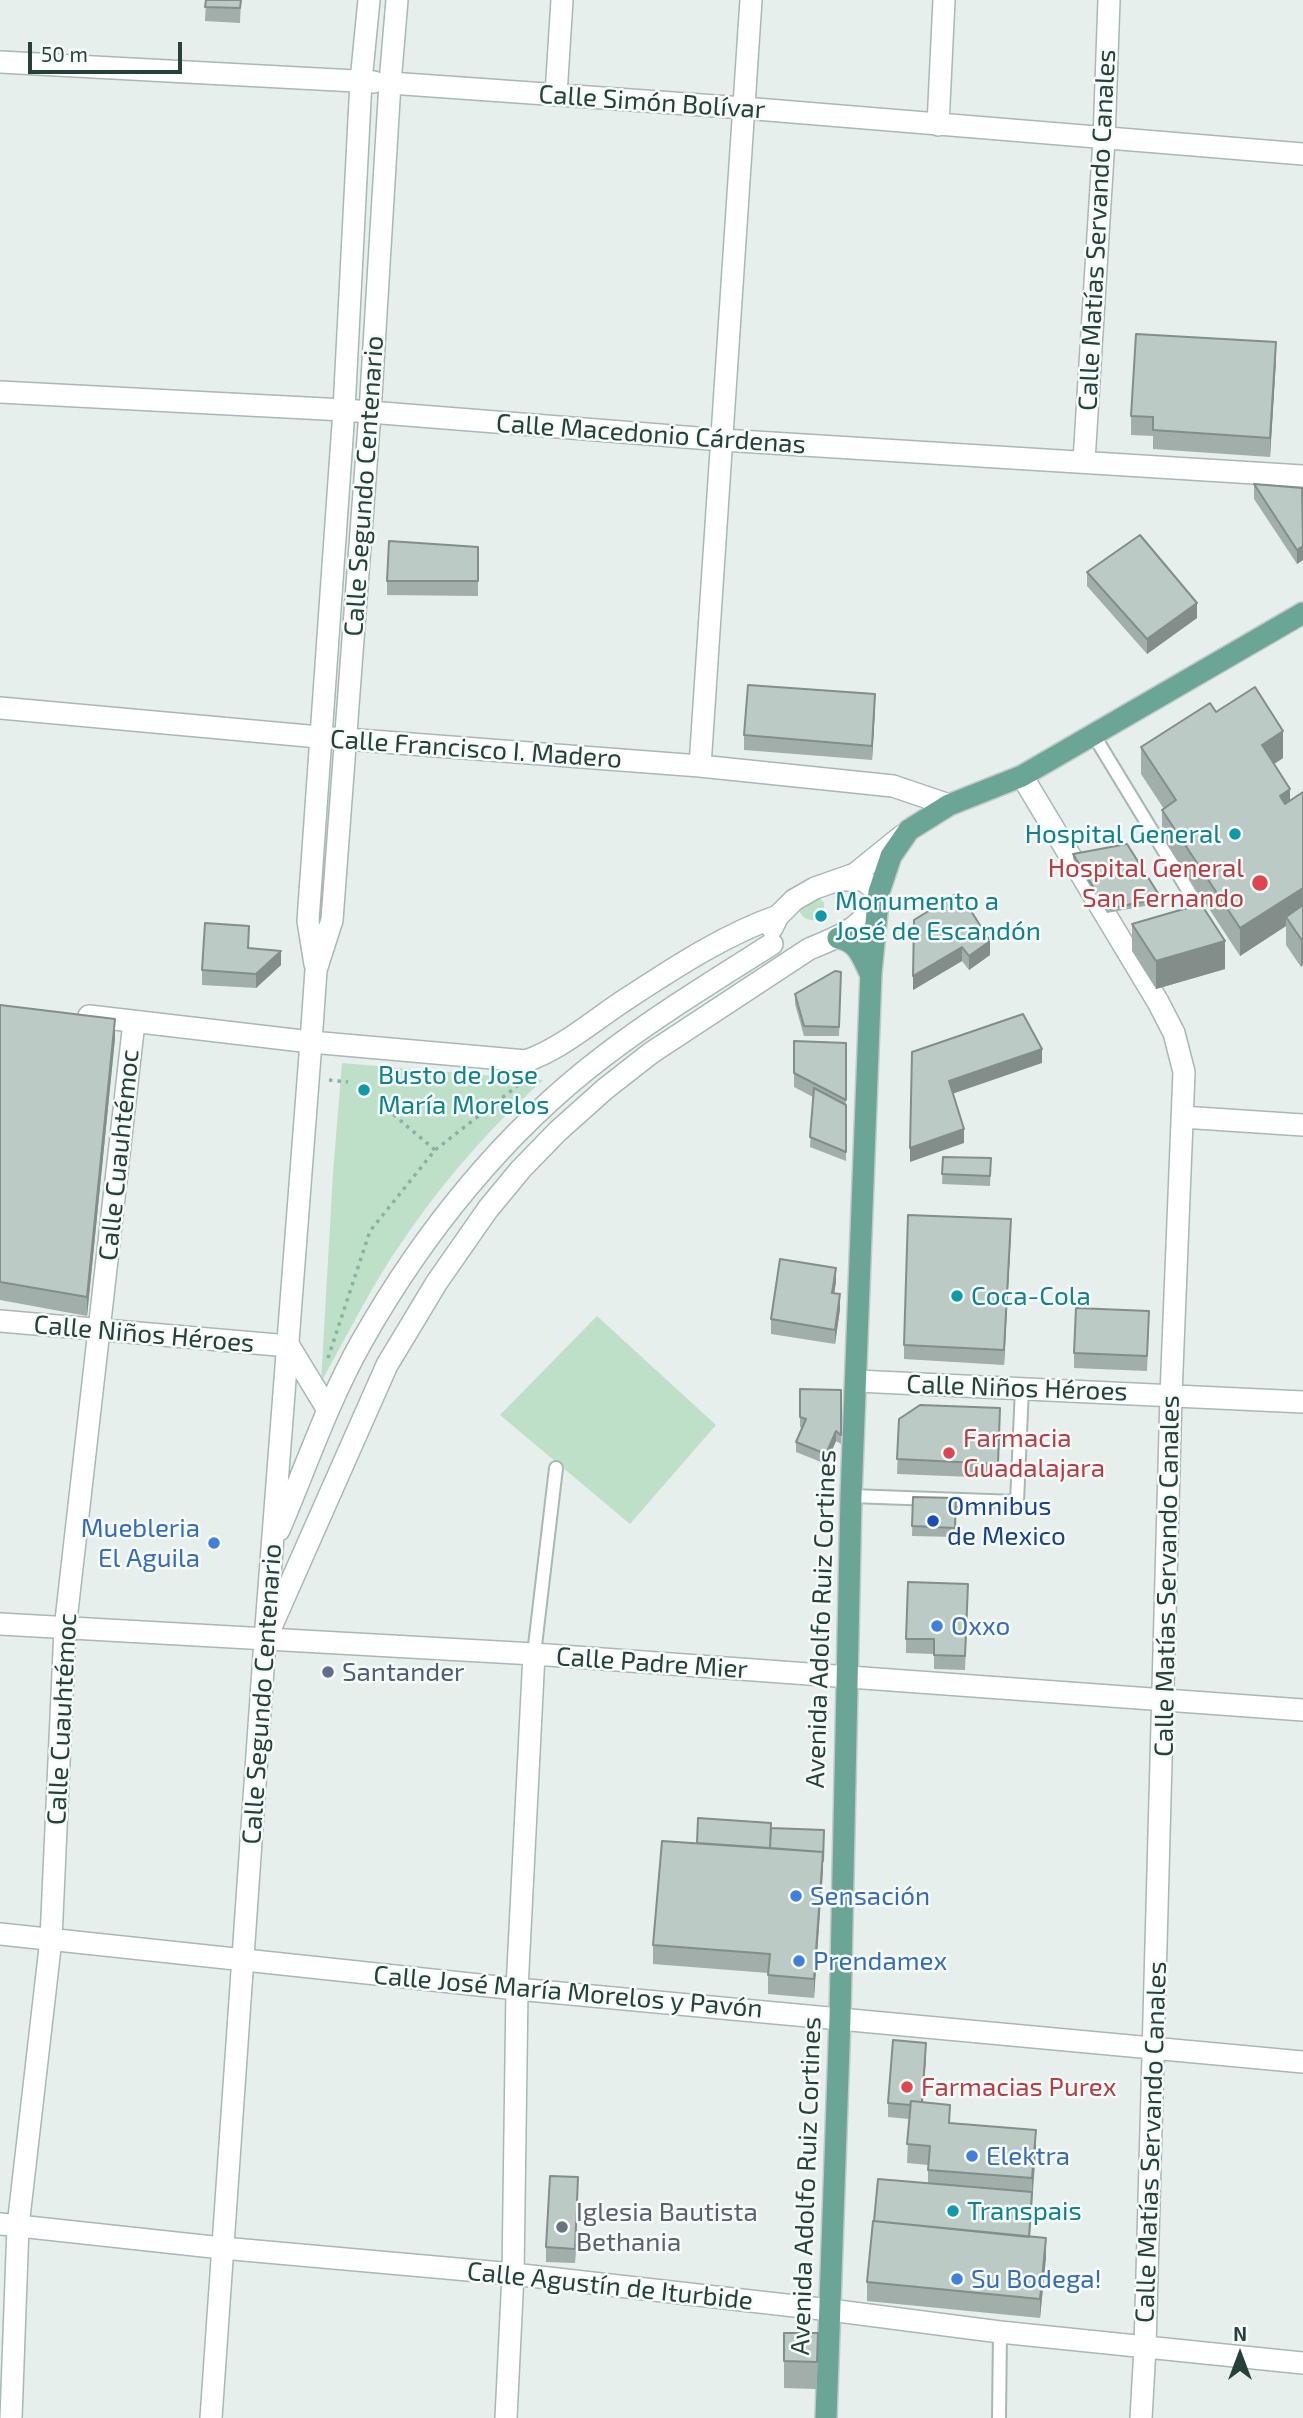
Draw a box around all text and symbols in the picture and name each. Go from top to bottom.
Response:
scale bar [32,28,186,72]
text: 50 m [41,41,88,66]
street label: Calle Matías Servando Canales [1072,48,1122,412]
street label: Calle Simón Bolívar [538,79,766,125]
street label: Calle Segundo Centenario [338,335,390,637]
street label: Calle Macedonio Cárdenas [495,408,807,460]
street label: Calle Francisco I. Madero [329,723,623,775]
place label: Hospital General [1025,818,1221,850]
marker: Hospital General [1227,826,1243,842]
place label: Hospital General San Fernando [1048,852,1244,914]
marker: Hospital General San Fernando [1250,873,1270,893]
place label: Monumento a José de Escandón [835,885,1041,946]
marker: Monumento a José de Escandón [813,908,829,924]
street label: Calle Cuauhtémoc [92,1048,146,1262]
place label: Busto de Jose María Morelos [378,1059,549,1120]
marker: Busto de Jose María Morelos [356,1082,372,1098]
place label: Coca-Cola [971,1280,1091,1312]
marker: Coca-Cola [949,1288,965,1304]
street label: Calle Niños Héroes [32,1309,256,1359]
street label: Calle Niños Héroes [906,1369,1128,1407]
street label: Calle Matías Servando Canales [1148,1395,1186,1757]
place label: Farmacia Guadalajara [963,1422,1105,1484]
marker: Farmacia Guadalajara [941,1445,957,1461]
street label: Avenida Adolfo Ruiz Cortines [800,1449,842,1789]
place label: Omnibus de Mexico [947,1490,1066,1552]
place label: Muebleria El Aguila [81,1512,200,1574]
marker: Omnibus de Mexico [925,1513,941,1529]
marker: Muebleria El Aguila [206,1535,222,1551]
street label: Calle Segundo Centenario [236,1543,288,1845]
place label: Oxxo [951,1610,1010,1642]
street label: Calle Cuauhtémoc [41,1612,83,1826]
marker: Oxxo [929,1618,945,1634]
street label: Calle Padre Mier [555,1641,749,1685]
place label: Santander [342,1656,465,1688]
marker: Santander [320,1664,336,1680]
place label: Sensación [810,1880,930,1912]
marker: Sensación [788,1888,804,1904]
place label: Prendamex [813,1945,947,1977]
marker: Prendamex [791,1953,807,1969]
street label: Calle José María Morelos y Pavón [372,1959,764,2025]
street label: Calle Matías Servando Canales [1129,1961,1173,2323]
street label: Avenida Adolfo Ruiz Cortines [785,2016,827,2356]
place label: Farmacias Purex [921,2071,1117,2103]
marker: Farmacias Purex [899,2079,915,2095]
place label: Elektra [986,2140,1070,2172]
marker: Elektra [964,2148,980,2164]
place label: Transpais [967,2195,1082,2227]
place label: Iglesia Bautista Bethania [576,2196,758,2258]
marker: Transpais [945,2203,961,2219]
marker: Iglesia Bautista Bethania [554,2219,570,2235]
street label: Calle Agustín de Iturbide [466,2255,754,2317]
place label: Su Bodega! [971,2263,1102,2295]
marker: Su Bodega! [949,2271,965,2287]
north arrow [1205,2320,1275,2390]
text: N [1233,2322,1247,2345]

